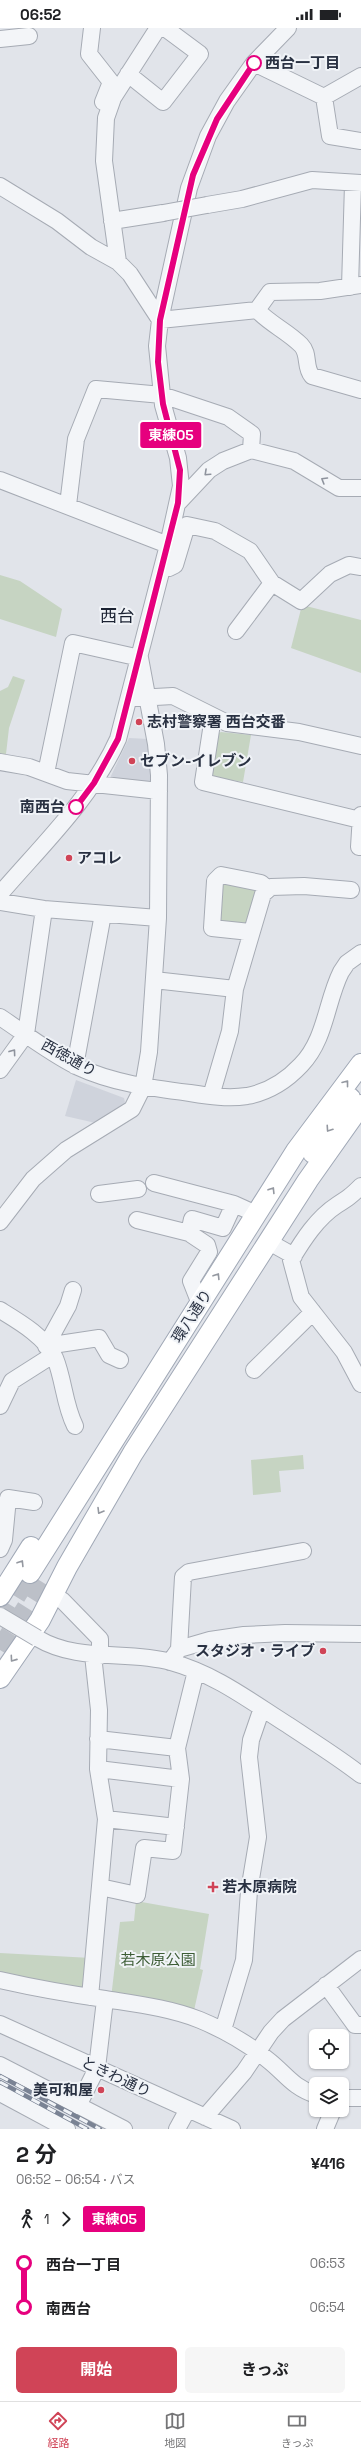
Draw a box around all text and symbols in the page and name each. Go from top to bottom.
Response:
text: 06:52 [20,5,61,24]
place label: 西台一丁目 [265,53,340,72]
marker: 西台一丁目 [246,55,262,71]
line badge: 東練05 [143,422,199,448]
text: 東練05 [148,426,194,444]
one-way arrow [204,468,212,475]
one-way arrow [321,477,328,484]
district label: 西台 [100,605,134,627]
place label: 志村警察署 西台交番 [147,712,286,731]
marker: 志村警察署 西台交番 [134,717,144,727]
place label: セブン-イレブン [140,751,251,770]
marker: セブン-イレブン [127,756,137,766]
place label: 南西台 [20,797,65,816]
marker: 南西台 [68,799,84,815]
place label: アコレ [77,848,122,867]
marker: アコレ [64,853,74,863]
street label: 西徳通り [38,1035,100,1080]
one-way arrow [8,1049,16,1056]
one-way arrow [341,1081,348,1088]
one-way arrow [326,1125,334,1132]
one-way arrow [267,1187,275,1194]
one-way arrow [212,1273,220,1280]
street label: 環八通り [167,1285,216,1346]
one-way arrow [98,1507,105,1514]
one-way arrow [16,1560,24,1567]
place label: スタジオ・ライブ [195,1641,315,1660]
marker: スタジオ・ライブ [318,1646,328,1656]
one-way arrow [11,1655,18,1662]
place label: 若木原病院 [222,1877,297,1896]
marker: 若木原病院 [207,1881,219,1893]
park label: 若木原公園 [120,1950,196,1969]
map controls [309,2029,349,2117]
button: locate [309,2029,349,2069]
street label: ときわ通り [78,2052,154,2101]
button: layers [309,2077,349,2117]
place label: 美可和屋 [33,2080,93,2099]
marker: 美可和屋 [96,2085,106,2095]
text: 2 分 [16,2140,57,2168]
text: ¥416 [311,2154,345,2173]
text: 06:52 – 06:54 · バス [16,2171,136,2188]
icon: walk [16,2208,38,2230]
icon: forward [55,2208,77,2230]
text: 東練05 [91,2210,137,2228]
text: 1 [44,2211,49,2228]
text: 西台一丁目 [46,2255,121,2274]
text: 06:53 [310,2255,345,2272]
text: 南西台 [46,2299,91,2318]
text: 06:54 [310,2299,345,2316]
button: 開始 [16,2347,177,2393]
button: きっぷ [185,2347,345,2393]
tab: 経路 [47,2410,69,2450]
tab: 地図 [164,2410,186,2450]
tab: きっぷ [281,2410,314,2450]

